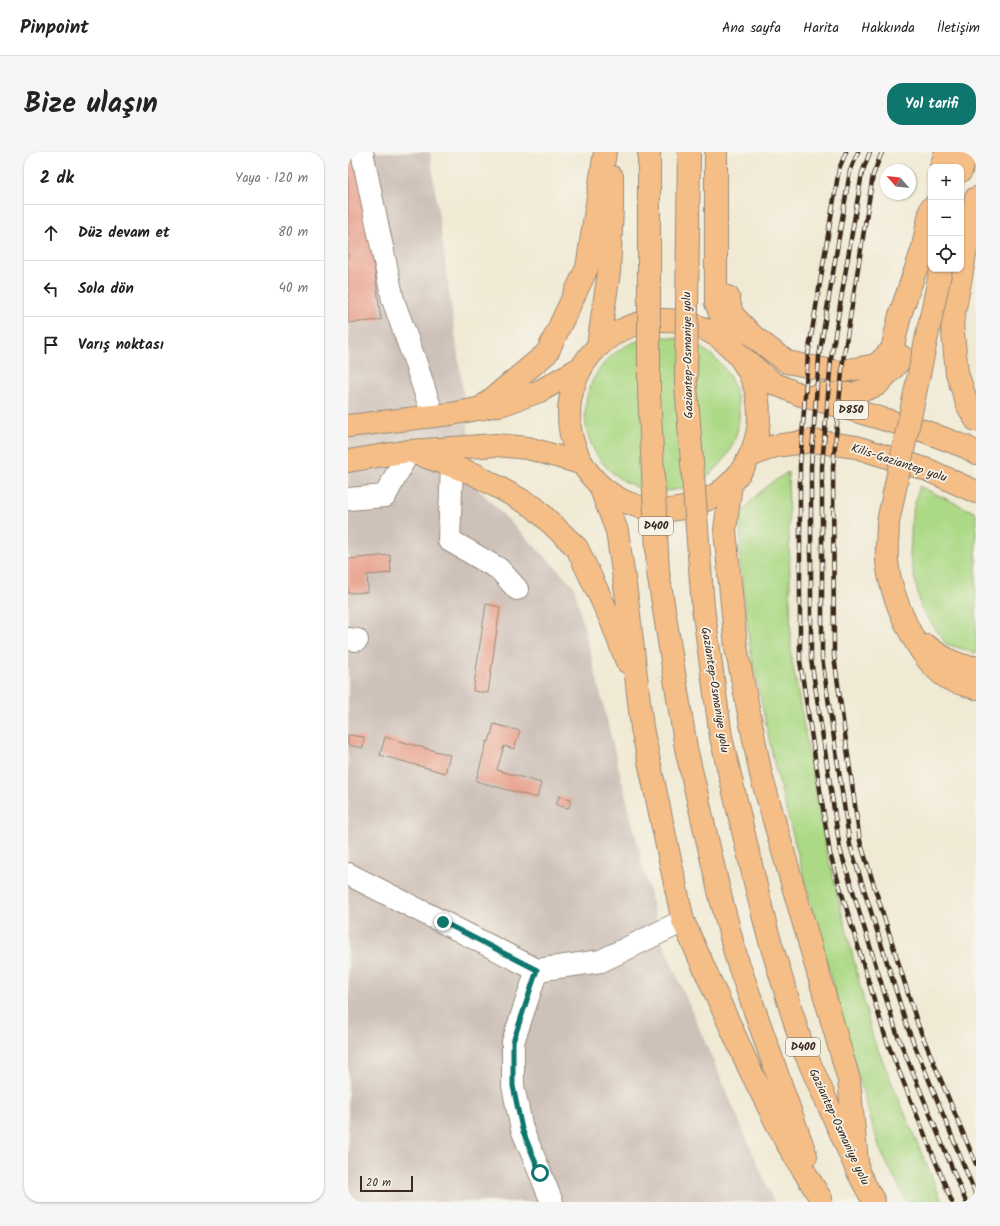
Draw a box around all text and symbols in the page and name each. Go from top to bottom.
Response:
text: Pinpoint [20,13,89,43]
text: Ana sayfa [722,17,781,39]
text: Harita [803,17,839,39]
text: Hakkında [861,17,915,39]
text: İletişim [937,17,980,39]
text: Bize ulaşın [24,82,158,127]
button: Yol tarifi [887,83,976,125]
north arrow [880,164,916,200]
map controls [928,164,964,272]
button: + [928,164,964,200]
text: 2 dk [40,165,74,192]
text: Yaya · 120 m [235,168,308,189]
button: − [928,200,964,236]
text: Düz devam et [78,221,170,245]
icon: ahead [40,222,62,244]
text: 80 m [278,222,308,243]
button: locate [928,236,964,272]
text: Sola dön [78,277,134,301]
icon: left [40,278,62,300]
text: 40 m [279,278,308,299]
street label: Gaziantep-Osmaniye yolu [677,291,699,419]
text: Varış noktası [78,333,164,357]
icon: arrive [40,334,62,356]
road number: D850 [834,401,868,419]
street label: Kilis-Gaziantep yolu [849,439,950,488]
road number: D400 [639,517,673,535]
street label: Gaziantep-Osmaniye yolu [696,626,734,754]
route end [434,913,452,931]
road number: D400 [786,1038,820,1056]
street label: Gaziantep-Osmaniye yolu [804,1065,875,1189]
route start [531,1164,549,1182]
scale bar [360,1174,413,1193]
text: 20 m [366,1174,391,1192]

